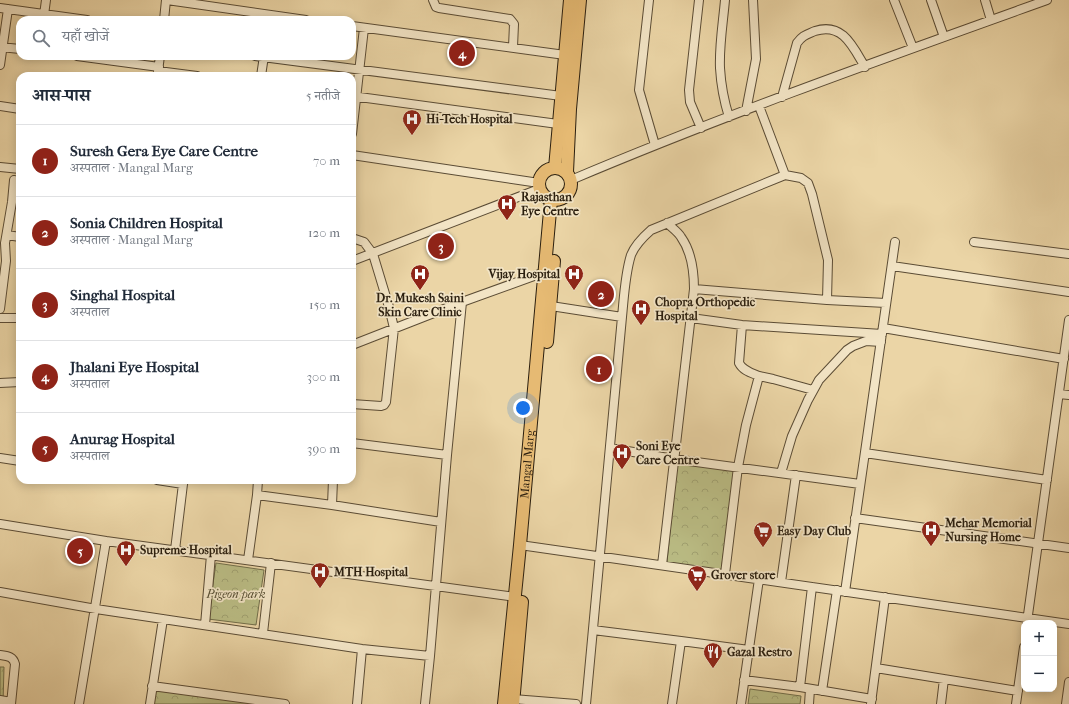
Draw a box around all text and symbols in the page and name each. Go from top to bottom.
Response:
search box [16,16,356,60]
icon: search [30,27,52,49]
text: यहाँ खोजें [62,27,109,45]
pin: 4 [449,38,475,68]
text: आस-पास [32,85,91,105]
text: 5 नतीजे [306,88,340,103]
hospital icon: Hi-Tech Hospital [401,108,423,136]
place label: Hi-Tech Hospital [426,112,513,127]
text: Suresh Gera Eye Care Centre [70,142,258,160]
text: 1 [43,153,47,168]
text: 70 m [313,153,340,168]
text: अस्पताल · Mangal Marg [70,160,193,175]
place label: Rajasthan Eye Centre [521,190,579,219]
hospital icon: Rajasthan Eye Centre [496,193,518,221]
text: Sonia Children Hospital [70,214,223,232]
text: 2 [42,225,48,240]
text: 120 m [308,225,340,240]
pin: 3 [428,231,454,261]
text: अस्पताल · Mangal Marg [70,232,193,247]
hospital icon: Dr. Mukesh Saini Skin Care Clinic [409,263,431,291]
hospital icon: Vijay Hospital [563,263,585,291]
place label: Vijay Hospital [487,267,561,282]
pin: 2 [588,279,614,309]
text: Singhal Hospital [70,286,175,304]
place label: Dr. Mukesh Saini Skin Care Clinic [376,291,464,319]
place label: Chopra Orthopedic Hospital [655,295,756,324]
text: 3 [42,297,48,312]
text: 150 m [309,297,340,312]
hospital icon: Chopra Orthopedic Hospital [630,298,652,326]
text: अस्पताल [70,304,110,319]
pin: 1 [586,354,612,384]
text: Jhalani Eye Hospital [70,358,199,376]
text: 4 [41,369,49,384]
text: 300 m [307,369,340,384]
text: अस्पताल [70,376,110,391]
your location [513,398,533,418]
street label: Mangal Marg [517,428,537,499]
text: Anurag Hospital [70,430,175,448]
place label: Soni Eye Care Centre [636,439,699,467]
text: 5 [42,441,48,456]
text: 390 m [307,441,340,456]
hospital icon: Soni Eye Care Centre [611,442,633,470]
text: अस्पताल [70,448,110,463]
place label: Mehar Memorial Nursing Home [944,516,1033,545]
hospital icon: Mehar Memorial Nursing Home [920,519,942,547]
supermarket icon: Easy Day Club [752,520,774,548]
place label: Easy Day Club [777,524,852,539]
pin: 5 [67,536,93,566]
hospital icon: Supreme Hospital [115,539,137,567]
place label: Supreme Hospital [140,543,232,558]
hospital icon: MTH Hospital [309,561,331,589]
supermarket icon: Grover store [686,564,708,592]
place label: MTH Hospital [333,565,409,580]
place label: Grover store [711,568,776,582]
park label: Pigeon park [205,587,266,601]
map controls [1021,620,1057,692]
button: + [1021,620,1057,656]
restaurant icon: Gazal Restro [702,641,724,669]
place label: Gazal Restro [727,645,792,659]
button: − [1021,656,1057,692]

